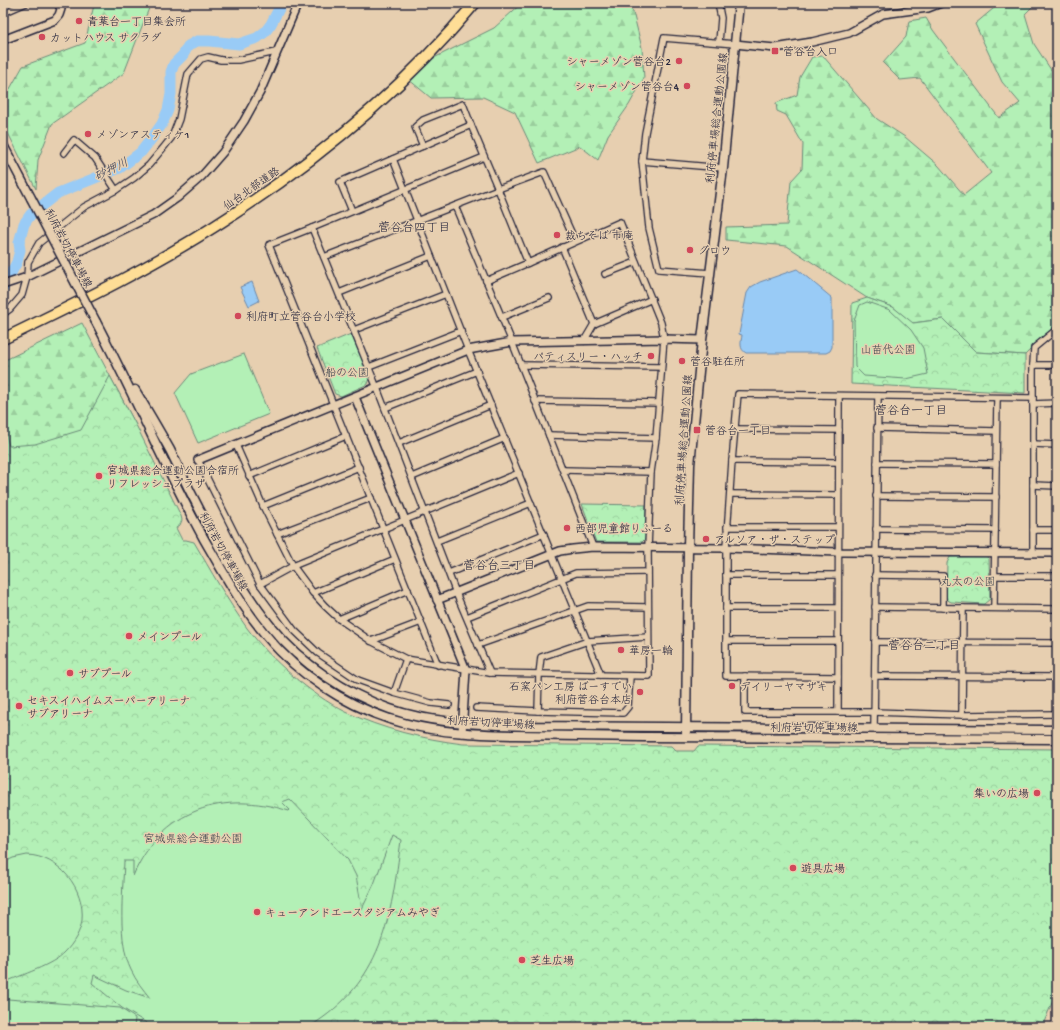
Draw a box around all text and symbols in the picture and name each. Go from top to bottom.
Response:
marker: 青葉台一丁目集会所 [74,16,84,26]
place label: 青葉台一丁目集会所 [87,16,186,29]
marker: カットハウス サクラダ [37,32,47,42]
place label: カットハウス サクラダ [50,32,162,45]
marker: 菅谷台入口 [770,46,780,56]
place label: 菅谷台入口 [783,46,838,59]
street label: 利府停車場総合運動公園線 [704,52,731,184]
place label: シャーメゾン菅谷台2 [567,56,672,69]
marker: シャーメゾン菅谷台2 [674,56,684,66]
place label: シャーメゾン菅谷台4 [575,81,680,94]
marker: シャーメゾン菅谷台4 [682,81,692,91]
marker: メゾンアスティケ1 [83,129,93,139]
place label: メゾンアスティケ1 [96,129,189,142]
water label: 砂押川 [92,155,131,185]
street label: 仙台北部道路 [221,165,283,213]
street label: 利府岩切停車場線 [41,207,94,291]
district label: 菅谷台四丁目 [378,221,450,236]
marker: 裁ちそば 市庵 [552,230,562,240]
place label: 裁ちそば 市庵 [565,230,634,243]
marker: グロウ [685,245,695,255]
place label: グロウ [698,245,731,258]
marker: 利府町立菅谷台小学校 [233,311,243,321]
place label: 利府町立菅谷台小学校 [246,311,356,324]
park label: 山苗代公園 [861,344,916,357]
marker: パティスリー・ハッチ [646,351,656,361]
place label: パティスリー・ハッチ [533,352,643,364]
marker: 菅谷駐在所 [677,356,687,366]
place label: 菅谷駐在所 [690,356,745,369]
park label: 船の公園 [325,367,369,380]
street label: 利府停車場総合運動公園線 [673,374,696,506]
district label: 菅谷台一丁目 [875,404,947,419]
marker: 菅谷台一丁目 [692,425,702,435]
place label: 菅谷台一丁目 [705,425,771,438]
place label: 宮城県総合運動公園合宿所 リフレッシュプラザ [107,465,239,491]
marker: 宮城県総合運動公園合宿所 リフレッシュプラザ [94,471,104,481]
street label: 利府岩切停車場線 [196,510,250,593]
marker: 西部児童館りふーる [562,523,572,533]
place label: 西部児童館りふーる [575,523,673,536]
marker: アルソア・ザ・ステップ [701,534,711,544]
place label: アルソア・ザ・ステップ [714,534,835,547]
district label: 菅谷台三丁目 [463,559,535,574]
park label: 丸太の公園 [941,576,996,589]
marker: メインプール [124,631,134,641]
place label: メインプール [137,631,202,644]
district label: 菅谷台二丁目 [888,639,960,654]
marker: 華房一輪 [616,645,626,655]
place label: 華房一輪 [629,645,673,658]
marker: サブプール [65,668,75,678]
place label: サブプール [78,668,132,681]
place label: 石窯パン工房 ばーすでい 利府菅谷台本店 [509,681,632,707]
marker: デイリーヤマザキ [727,681,737,691]
place label: デイリーヤマザキ [740,682,828,694]
marker: 石窯パン工房 ばーすでい 利府菅谷台本店 [635,687,645,697]
place label: セキスイハイムスーパーアリーナ サブアリーナ [27,696,190,721]
marker: セキスイハイムスーパーアリーナ サブアリーナ [14,701,24,711]
street label: 利府岩切停車場線 [447,715,535,732]
street label: 利府岩切停車場線 [770,722,858,735]
place label: 集いの広場 [974,788,1029,801]
marker: 集いの広場 [1032,788,1042,798]
park label: 宮城県総合運動公園 [144,833,243,846]
marker: 遊具広場 [788,863,798,873]
place label: 遊具広場 [801,863,845,876]
marker: キューアンドエースタジアムみやぎ [252,907,262,917]
place label: キューアンドエースタジアムみやぎ [265,907,440,920]
marker: 芝生広場 [517,955,527,965]
place label: 芝生広場 [530,955,574,968]

